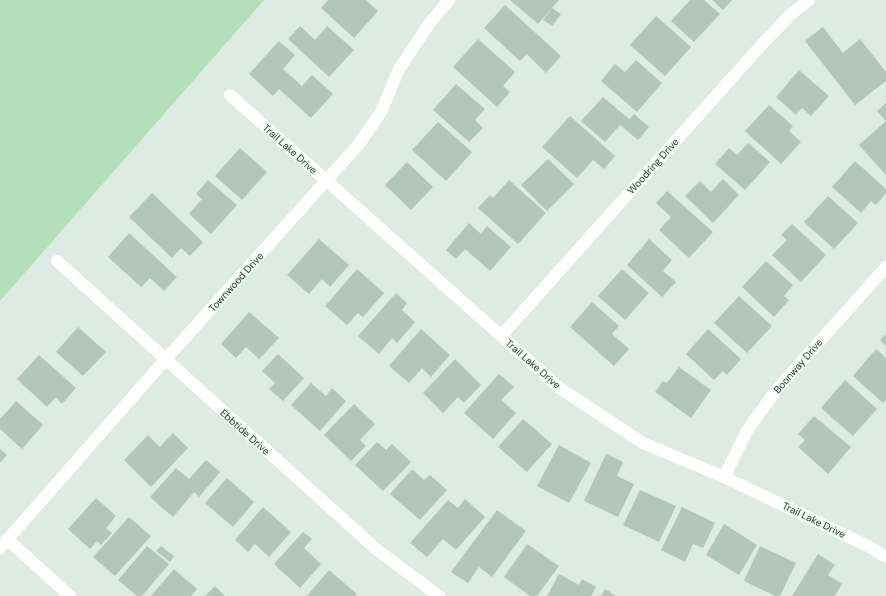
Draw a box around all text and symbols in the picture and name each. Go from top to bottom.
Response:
street label: Trail Lake Drive [260,121,320,177]
street label: Woodring Drive [624,135,682,197]
street label: Townwood Drive [206,249,266,314]
street label: Trail Lake Drive [503,336,563,392]
street label: Boonway Drive [771,336,826,396]
street label: Ebbtide Drive [217,406,273,458]
street label: Trail Lake Drive [780,499,848,541]

